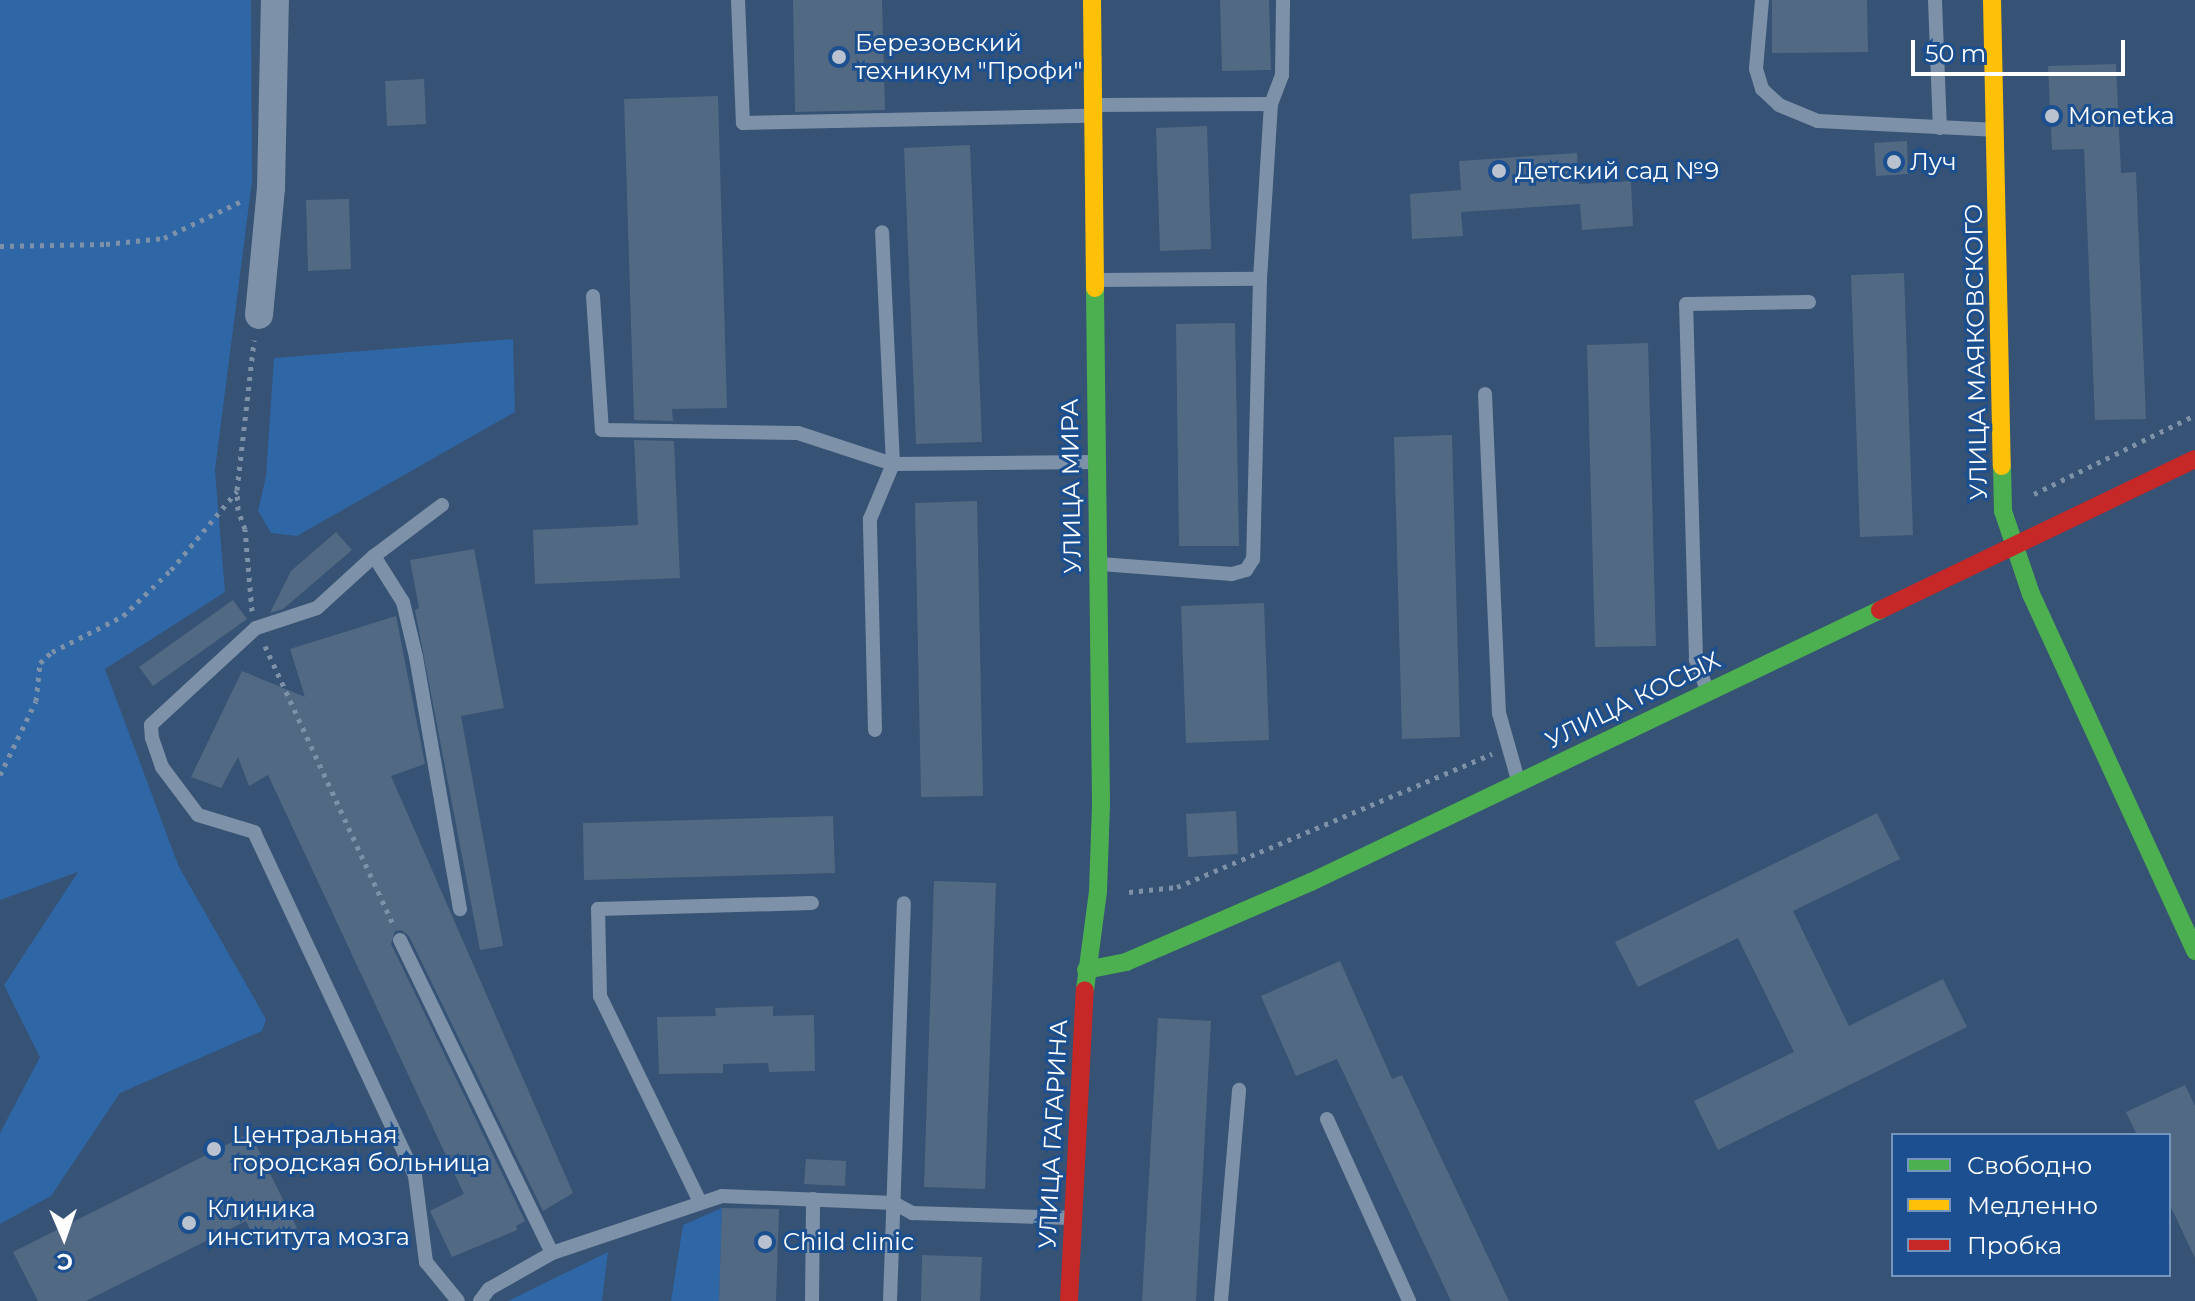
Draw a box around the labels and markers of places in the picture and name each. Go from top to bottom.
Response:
place label: Березовский техникум "Профи" [855,29,1082,85]
marker: Березовский техникум "Профи" [830,48,848,66]
place label: Monetka [2068,102,2175,130]
marker: Monetka [2043,107,2061,125]
place label: Луч [1910,148,1957,176]
marker: Луч [1885,153,1903,171]
place label: Детский сад №9 [1515,157,1719,185]
marker: Детский сад №9 [1490,162,1508,180]
place label: Центральная городская больница [232,1121,490,1177]
marker: Центральная городская больница [203,1138,225,1160]
place label: Клиника института мозга [207,1195,410,1251]
marker: Клиника института мозга [178,1212,200,1234]
place label: Child clinic [783,1228,914,1256]
marker: Child clinic [754,1231,776,1253]

